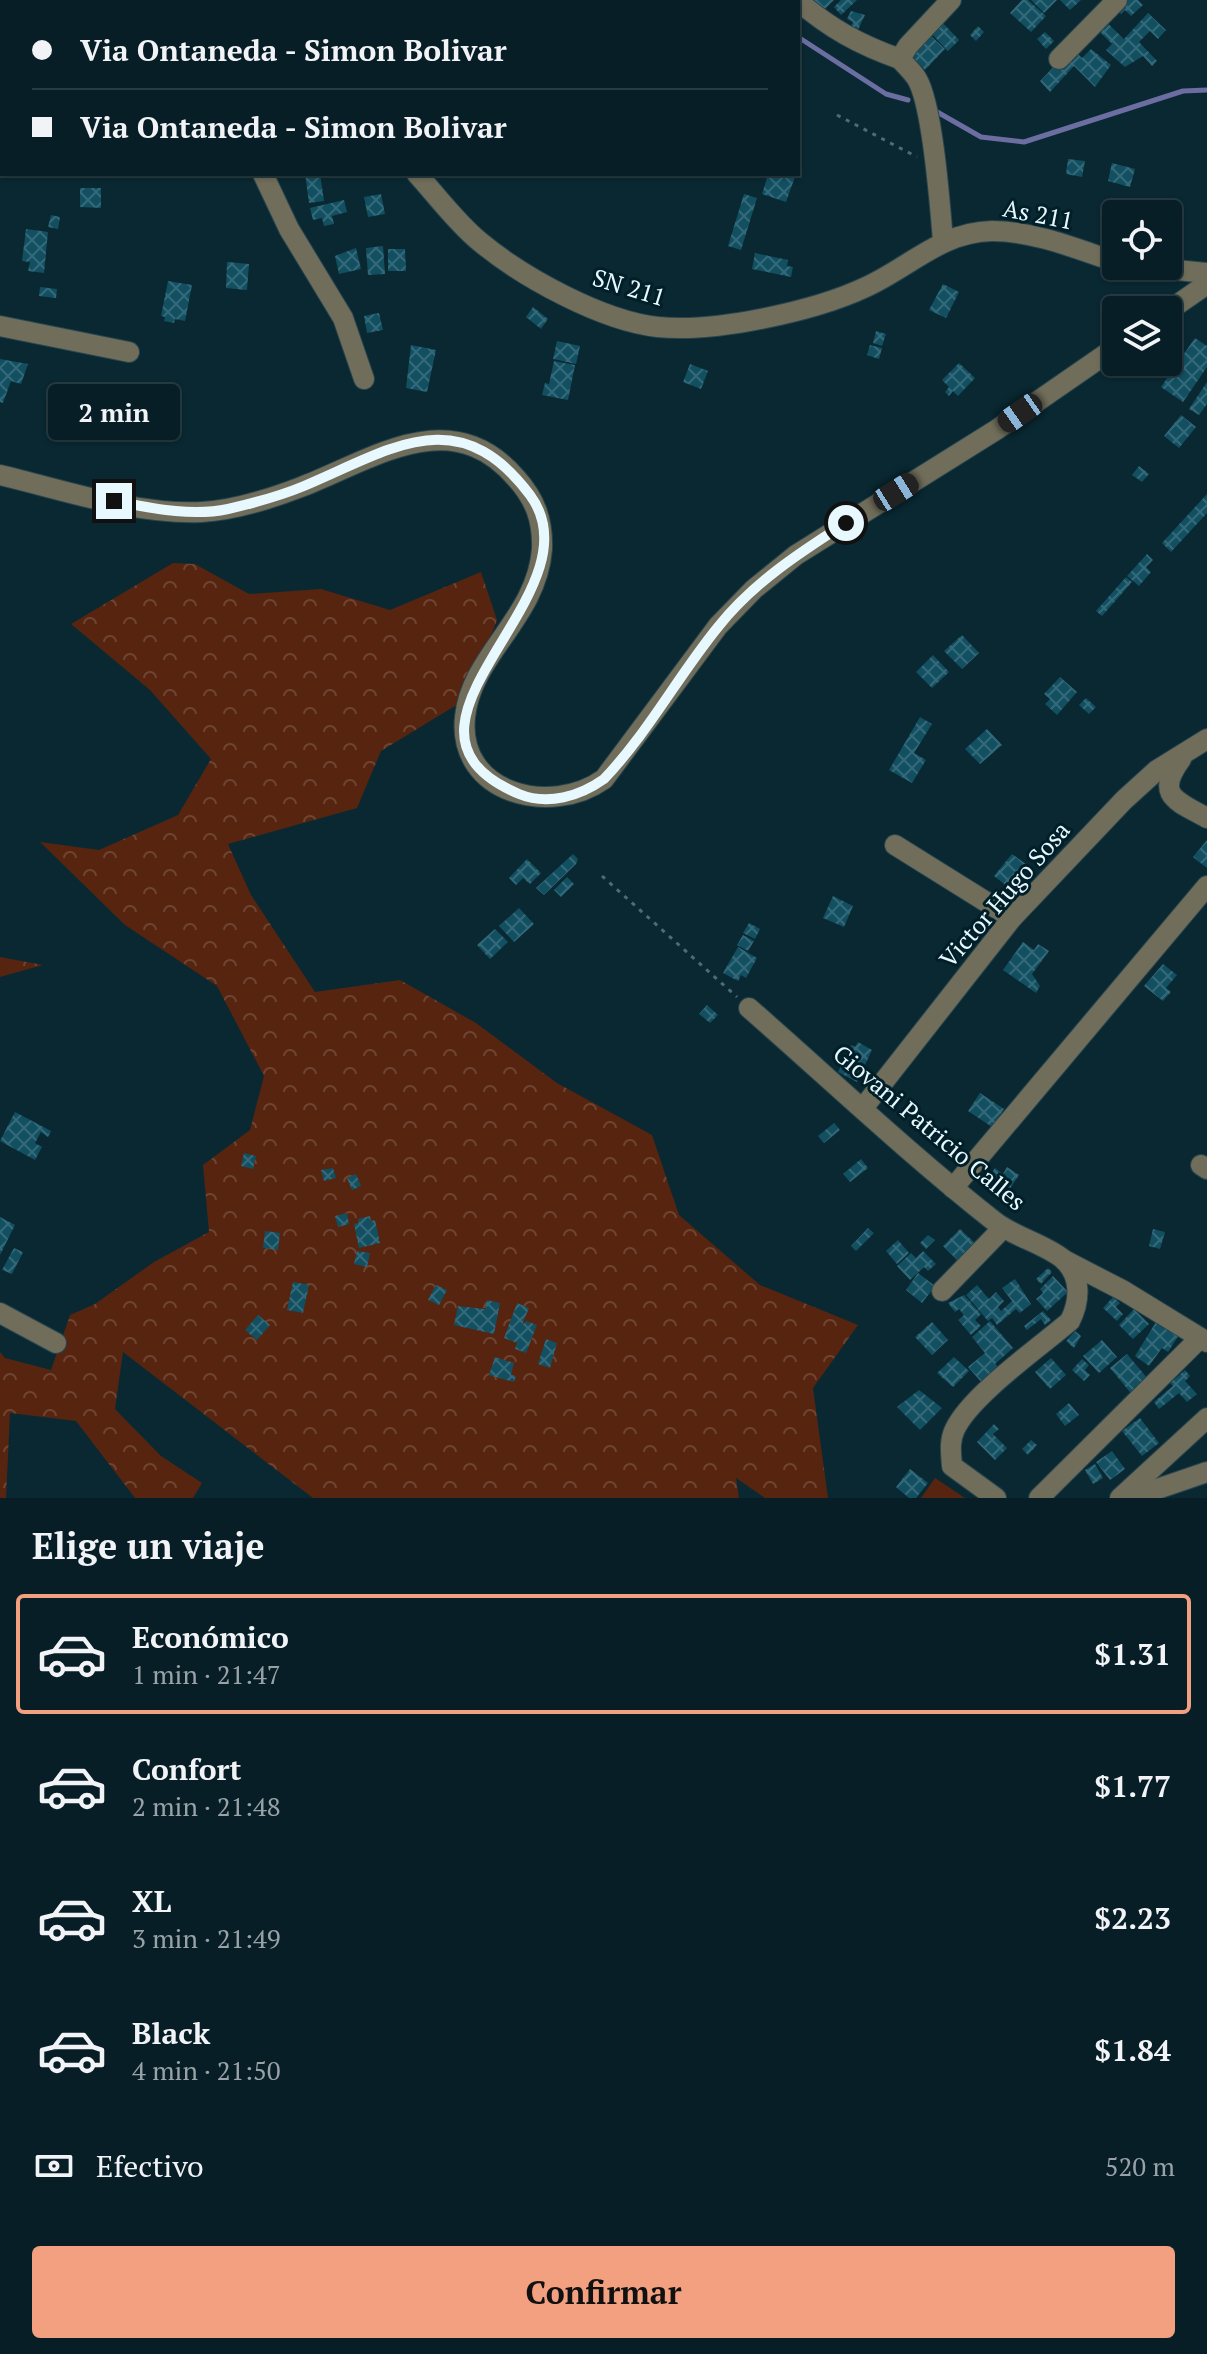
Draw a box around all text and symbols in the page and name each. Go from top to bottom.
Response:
text: Via Ontaneda - Simon Bolivar [80,30,507,70]
text: Via Ontaneda - Simon Bolivar [80,107,507,147]
street label: As 211 [1000,192,1076,236]
map controls [1102,200,1182,376]
button: locate [1102,200,1182,280]
street label: SN 211 [589,261,670,313]
button: layers [1102,296,1182,376]
callout: 2 min [48,385,180,441]
car [993,389,1047,437]
text: 2 min [78,395,150,429]
car [869,469,923,515]
route end [96,483,132,519]
route start [828,505,864,541]
street label: Victor Hugo Sosa [932,815,1077,974]
street label: Giovani Patricio Calles [827,1037,1033,1217]
text: Elige un viaje [32,1522,265,1569]
text: Económico [132,1617,289,1657]
icon: car [36,1618,108,1690]
text: $1.31 [1094,1634,1171,1674]
text: 1 min · 21:47 [132,1657,281,1691]
text: Confort [132,1749,242,1789]
icon: car [36,1750,108,1822]
text: $1.77 [1094,1766,1171,1806]
text: 2 min · 21:48 [132,1789,281,1823]
text: XL [132,1881,171,1921]
icon: car [36,1882,108,1954]
text: $2.23 [1094,1898,1171,1938]
text: 3 min · 21:49 [132,1921,281,1955]
text: Black [132,2013,210,2053]
icon: car [36,2014,108,2086]
text: $1.84 [1094,2030,1171,2070]
text: 4 min · 21:50 [132,2053,281,2087]
icon: cash [32,2144,76,2188]
text: Efectivo [96,2146,204,2186]
text: 520 m [1105,2149,1175,2183]
button: Confirmar [32,2246,1175,2338]

